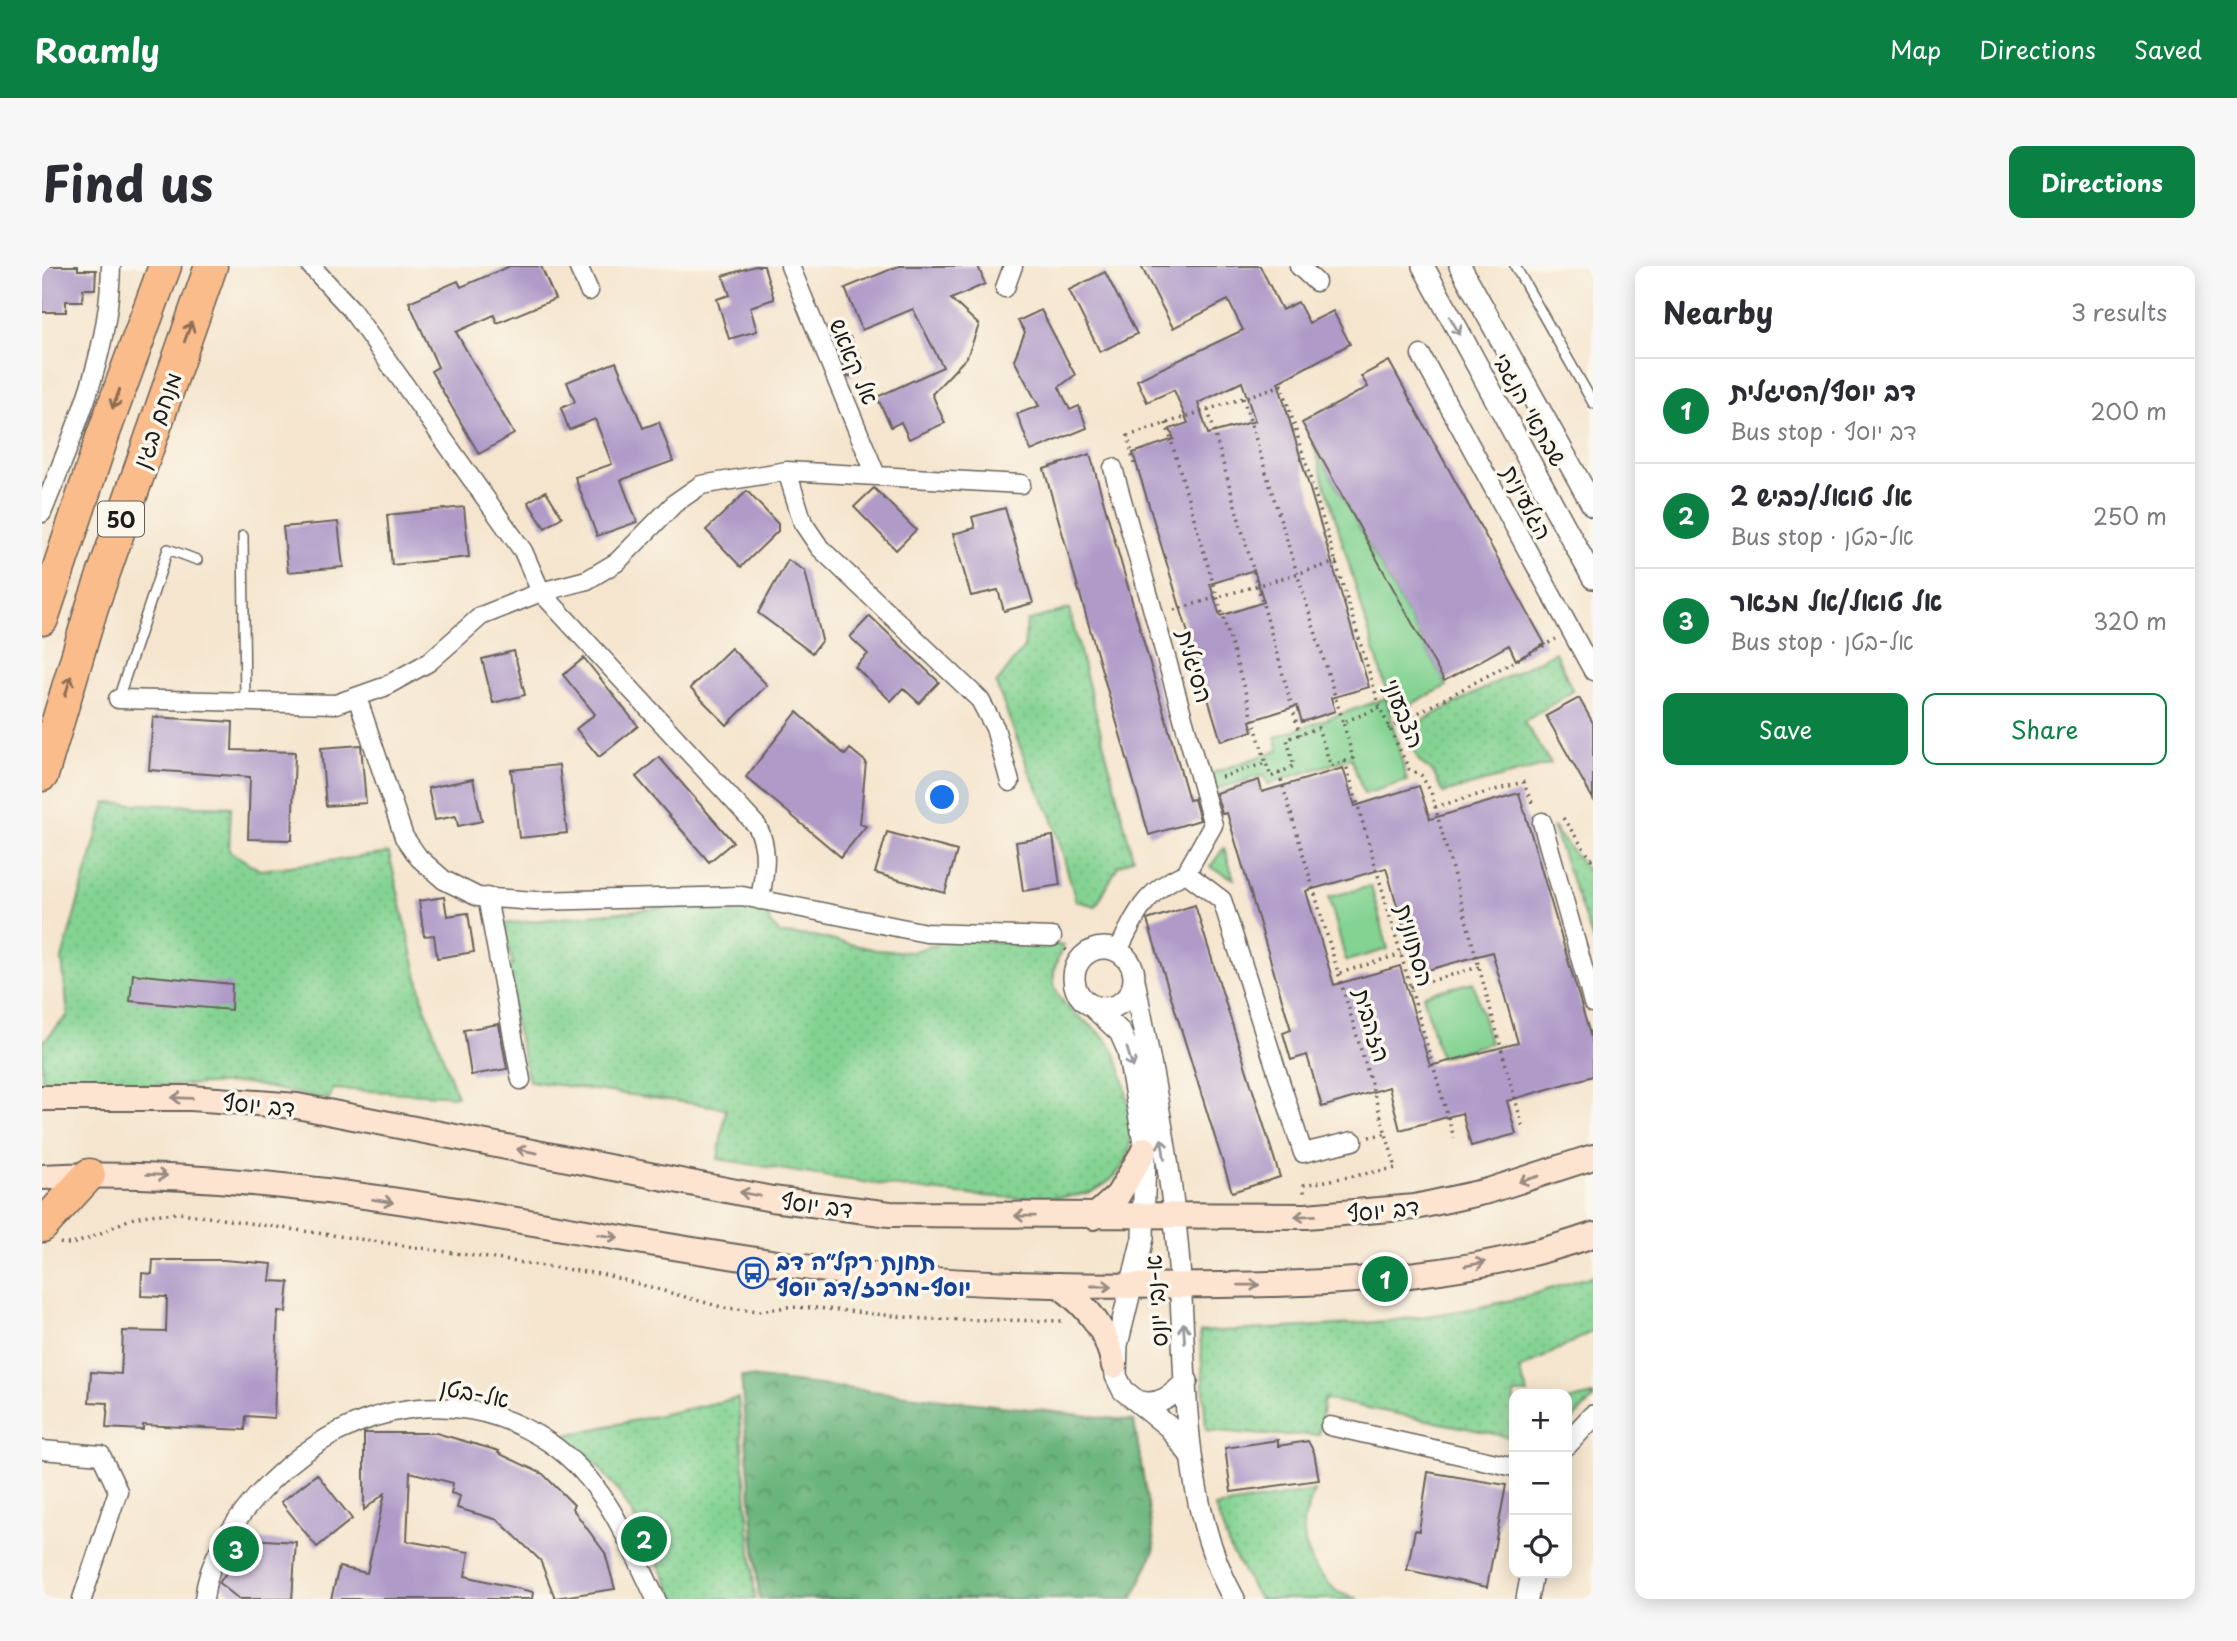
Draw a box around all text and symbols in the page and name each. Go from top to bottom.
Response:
text: Roamly [35,24,160,74]
text: Map [1890,31,1941,67]
text: Directions [1979,31,2096,67]
text: Saved [2134,31,2202,67]
text: Find us [42,145,213,219]
button: Directions [2009,146,2195,218]
text: Nearby [1663,289,1773,334]
text: 3 results [2071,294,2167,329]
street label: אל קאאש [821,312,889,410]
one-way arrow [1449,315,1462,336]
one-way arrow [183,321,195,343]
street label: שבתאי הנגבי [1485,346,1577,472]
street label: מנחם בגין [122,367,190,473]
text: דב יוסף/הסיגלית [1730,371,1916,410]
one-way arrow [109,387,122,409]
text: 1 [1681,393,1692,428]
text: 200 m [2090,393,2167,428]
text: Bus stop · דב יוסף [1730,413,1917,448]
street label: הגלעינית [1494,458,1562,546]
text: אל טואל/כביש 2 [1730,476,1913,515]
text: 2 [1678,498,1694,533]
text: 250 m [2093,498,2167,533]
road number: 50 [98,502,144,536]
text: Bus stop · אל-בטן [1730,518,1914,553]
text: אל טואל/אל מזאר [1730,581,1942,620]
text: 3 [1678,603,1694,638]
text: 320 m [2093,603,2167,638]
text: Bus stop · אל-בטן [1730,623,1914,658]
street label: הסיגלית [1169,624,1223,707]
street label: הצבעוני [1375,673,1435,753]
one-way arrow [63,676,76,698]
button: Save [1663,693,1908,765]
button: Share [1922,693,2167,765]
your location [925,780,959,814]
street label: הסתוונית [1388,900,1444,990]
street label: הזהבית [1345,983,1401,1066]
one-way arrow [1124,1047,1137,1069]
street label: דב יוסף [221,1083,297,1125]
one-way arrow [170,1091,193,1105]
one-way arrow [1156,1138,1169,1161]
one-way arrow [516,1144,539,1157]
one-way arrow [146,1168,169,1181]
one-way arrow [1518,1174,1540,1187]
street label: דב יוסף [779,1182,855,1226]
one-way arrow [739,1187,762,1201]
street label: דב יוסף [1345,1188,1421,1230]
one-way arrow [371,1195,394,1208]
one-way arrow [1014,1209,1037,1223]
one-way arrow [1294,1210,1317,1223]
one-way arrow [596,1230,619,1243]
place label: תחנת רקל״ה דב יוסף-מרכז/דב יוסף [775,1243,971,1304]
pin: 1 [1362,1253,1408,1305]
street label: א-נבי יונס [1134,1254,1176,1348]
bus stop icon: תחנת רקל״ה דב יוסף-מרכז/דב יוסף [736,1256,770,1290]
one-way arrow [1463,1257,1486,1270]
one-way arrow [1237,1278,1260,1292]
one-way arrow [1090,1279,1113,1293]
one-way arrow [1177,1323,1190,1345]
street label: אל-בטן [438,1368,512,1416]
map controls [1509,1389,1572,1578]
button: + [1509,1389,1572,1452]
button: − [1509,1452,1572,1515]
pin: 2 [621,1513,667,1565]
button: locate [1509,1515,1572,1578]
pin: 3 [213,1523,259,1575]

